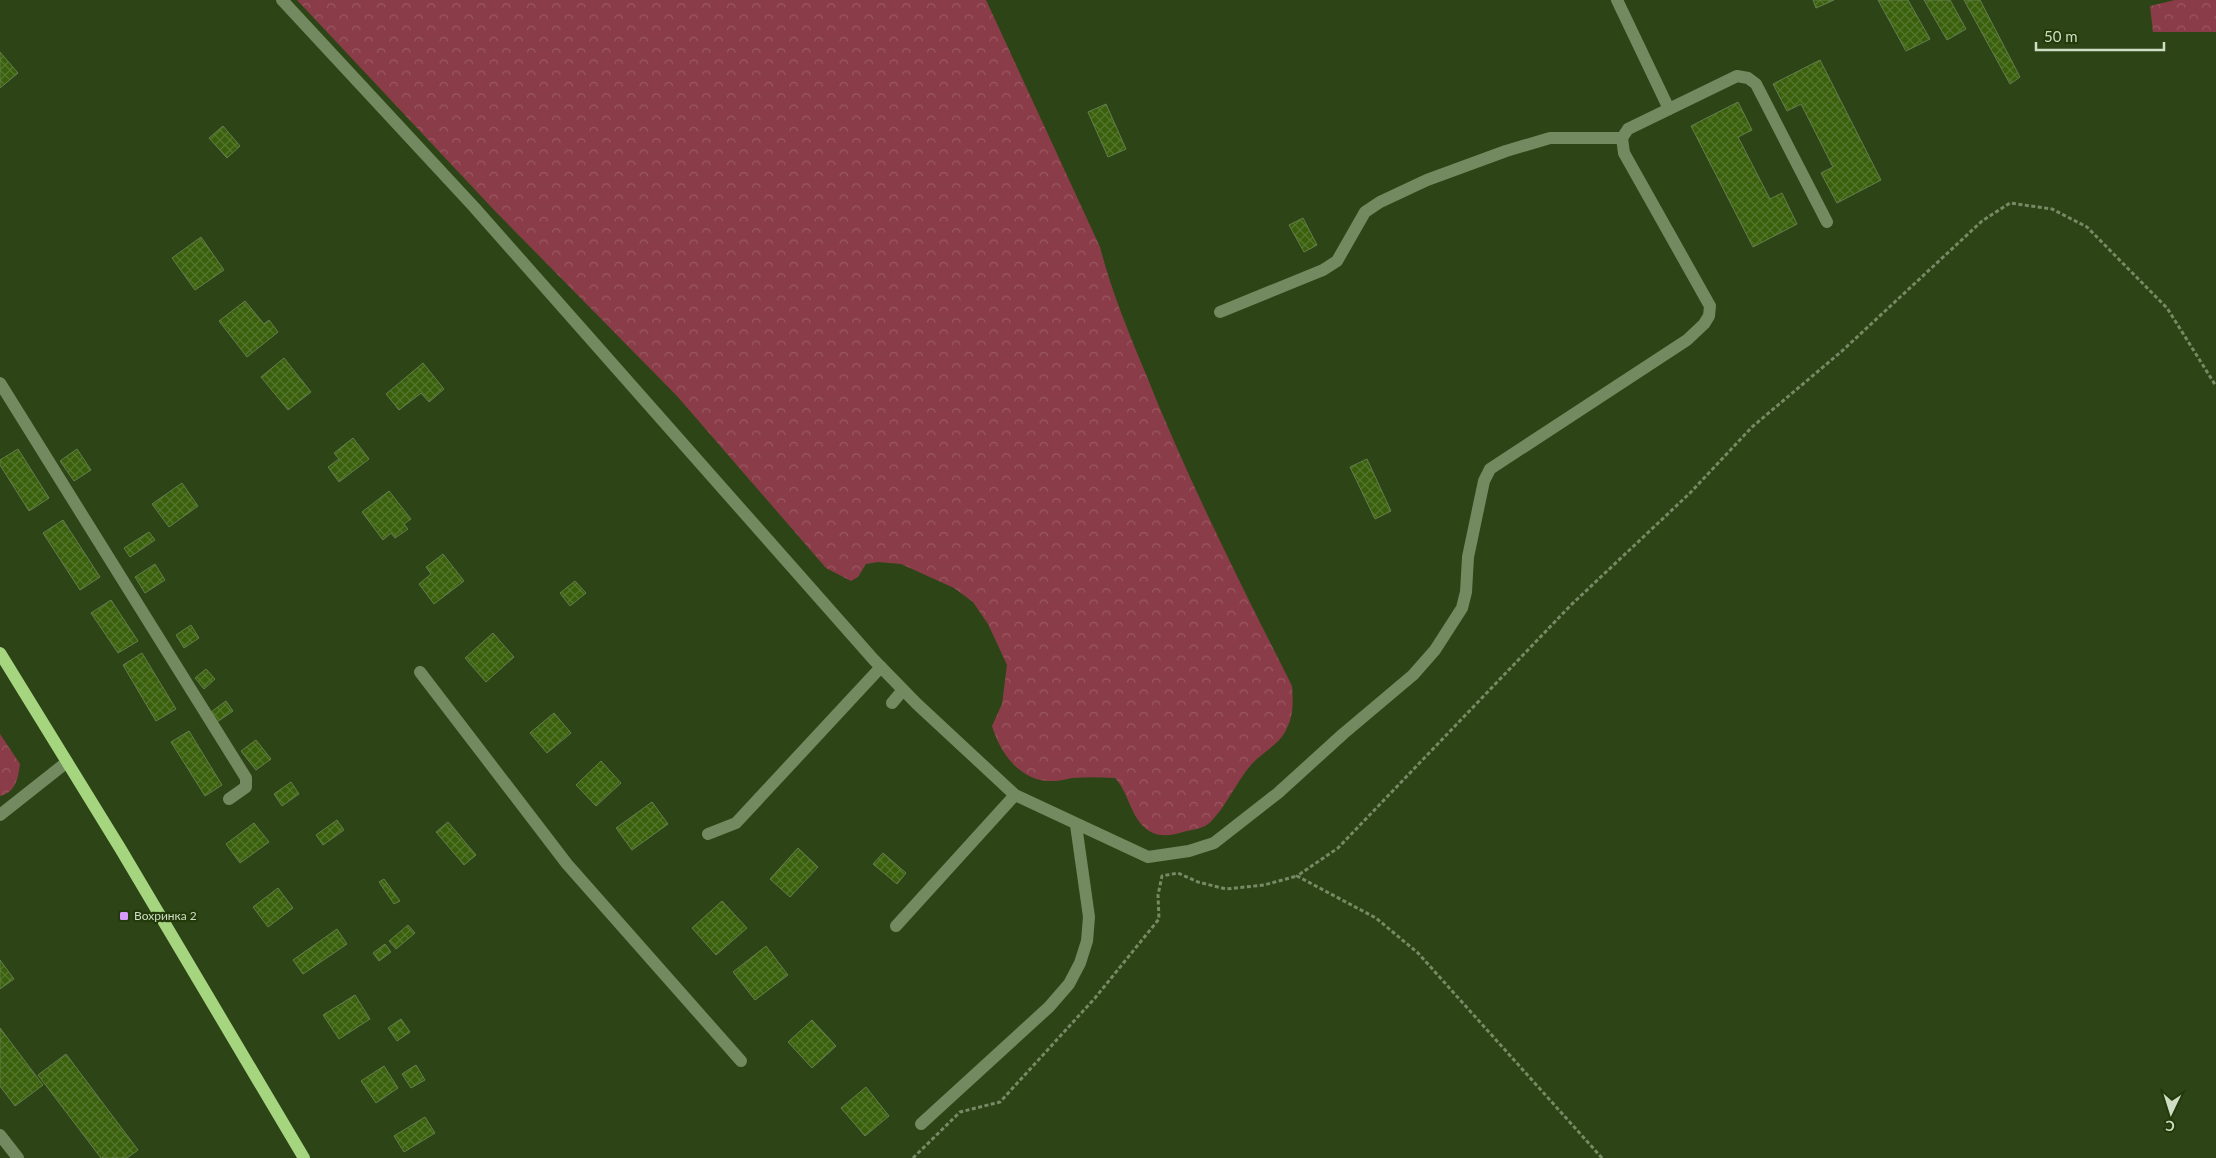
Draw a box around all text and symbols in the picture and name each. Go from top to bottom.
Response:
scale bar [2036,20,2164,52]
text: 50 m [2044,27,2078,45]
place label: Вохринка 2 [134,908,197,923]
marker: Вохринка 2 [118,910,130,922]
north arrow [2146,1088,2196,1138]
text: С [2164,1118,2175,1135]

